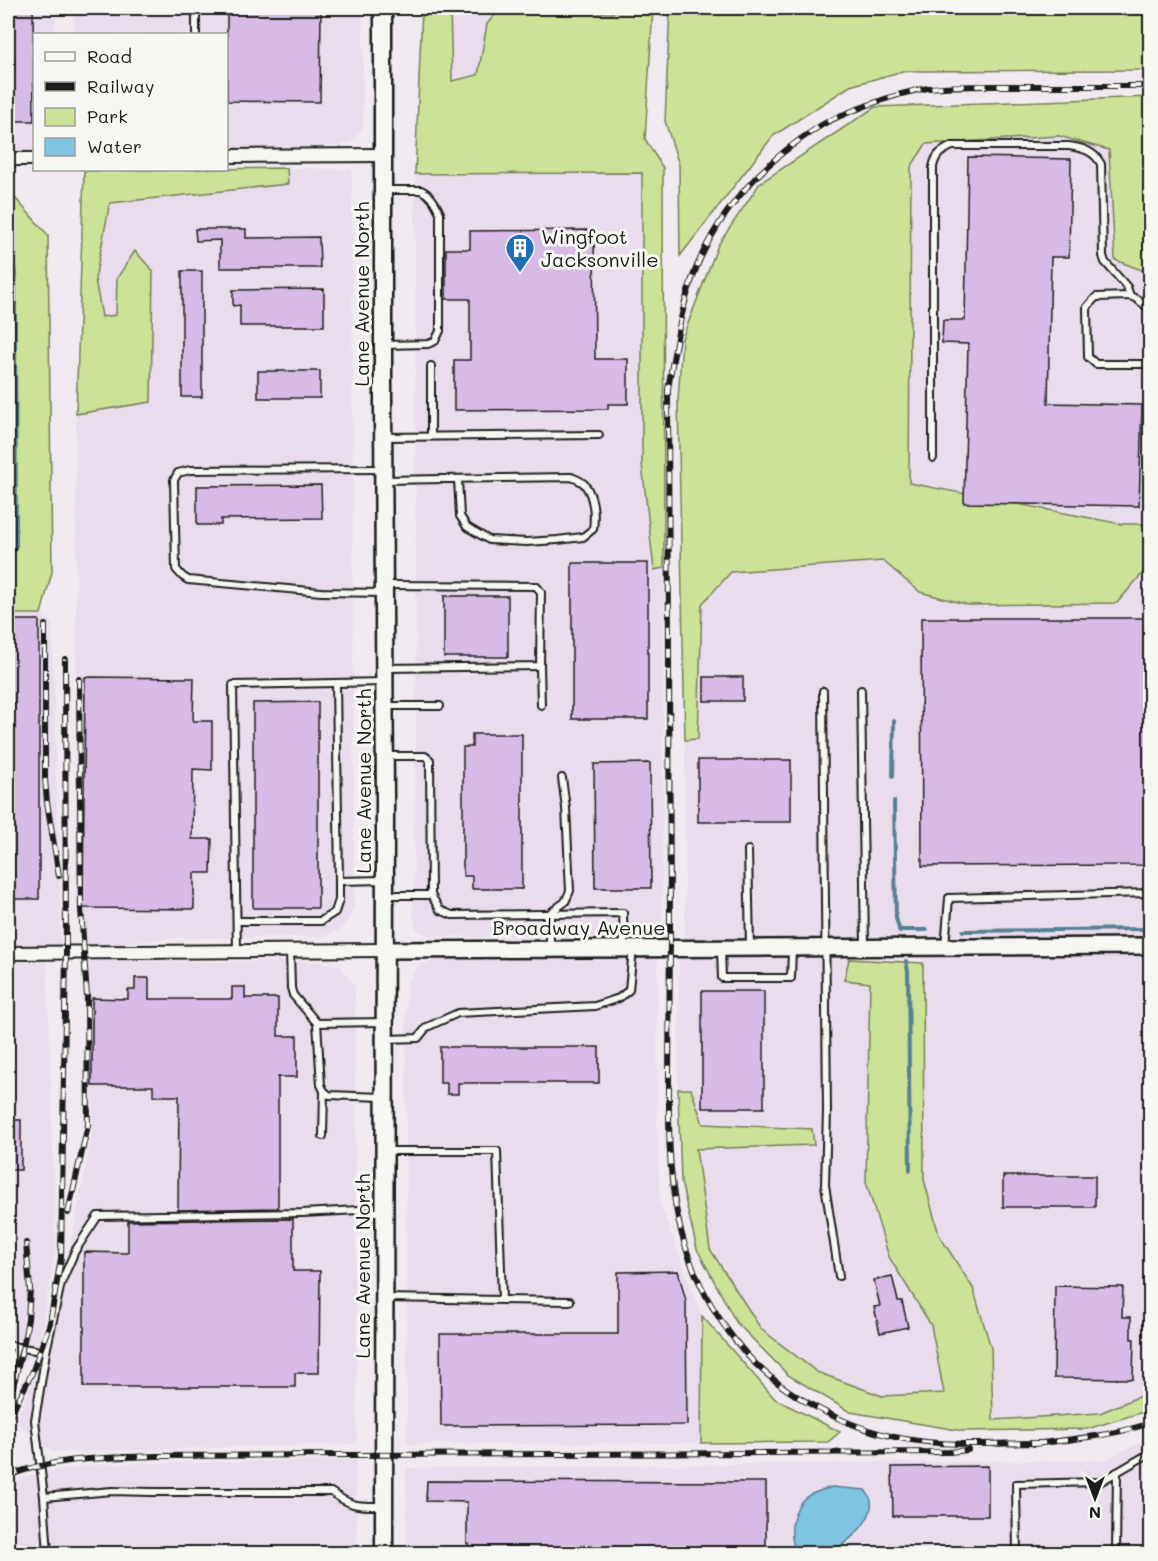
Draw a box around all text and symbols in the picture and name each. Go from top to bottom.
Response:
legend [33,33,228,171]
text: Road [87,44,132,68]
text: Railway [87,74,154,98]
text: Park [87,104,128,128]
text: Water [87,134,142,158]
street label: Lane Avenue North [348,201,374,387]
place label: Wingfoot Jacksonville [541,223,659,272]
building icon: Wingfoot Jacksonville [504,232,536,274]
street label: Lane Avenue North [350,688,376,874]
street label: Broadway Avenue [492,914,666,940]
street label: Lane Avenue North [349,1173,375,1359]
north arrow [1065,1468,1125,1528]
text: N [1089,1503,1101,1524]

